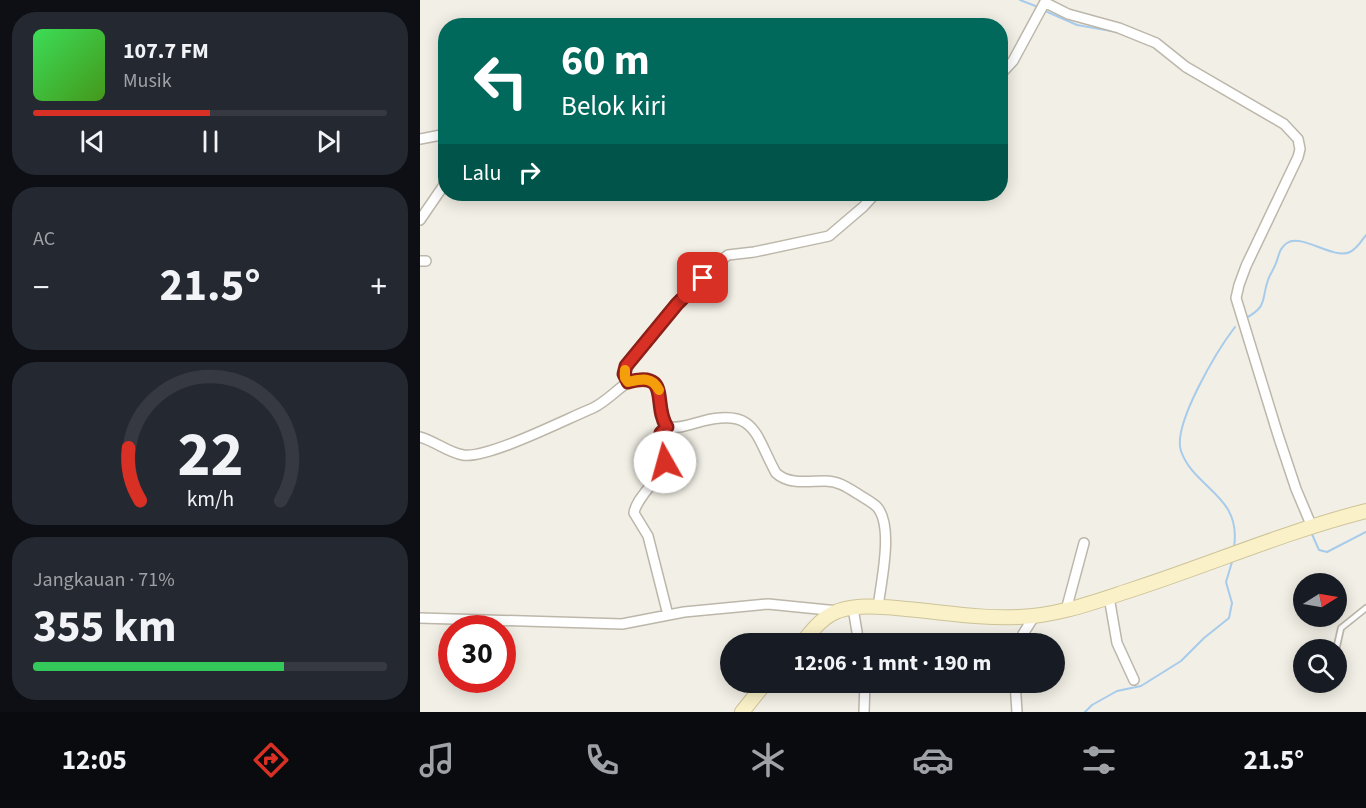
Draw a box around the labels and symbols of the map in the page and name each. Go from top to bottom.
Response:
pin [677,252,728,303]
position arrow [633,430,697,494]
north arrow [1293,573,1347,627]
speed limit sign: 30 [438,615,516,693]

